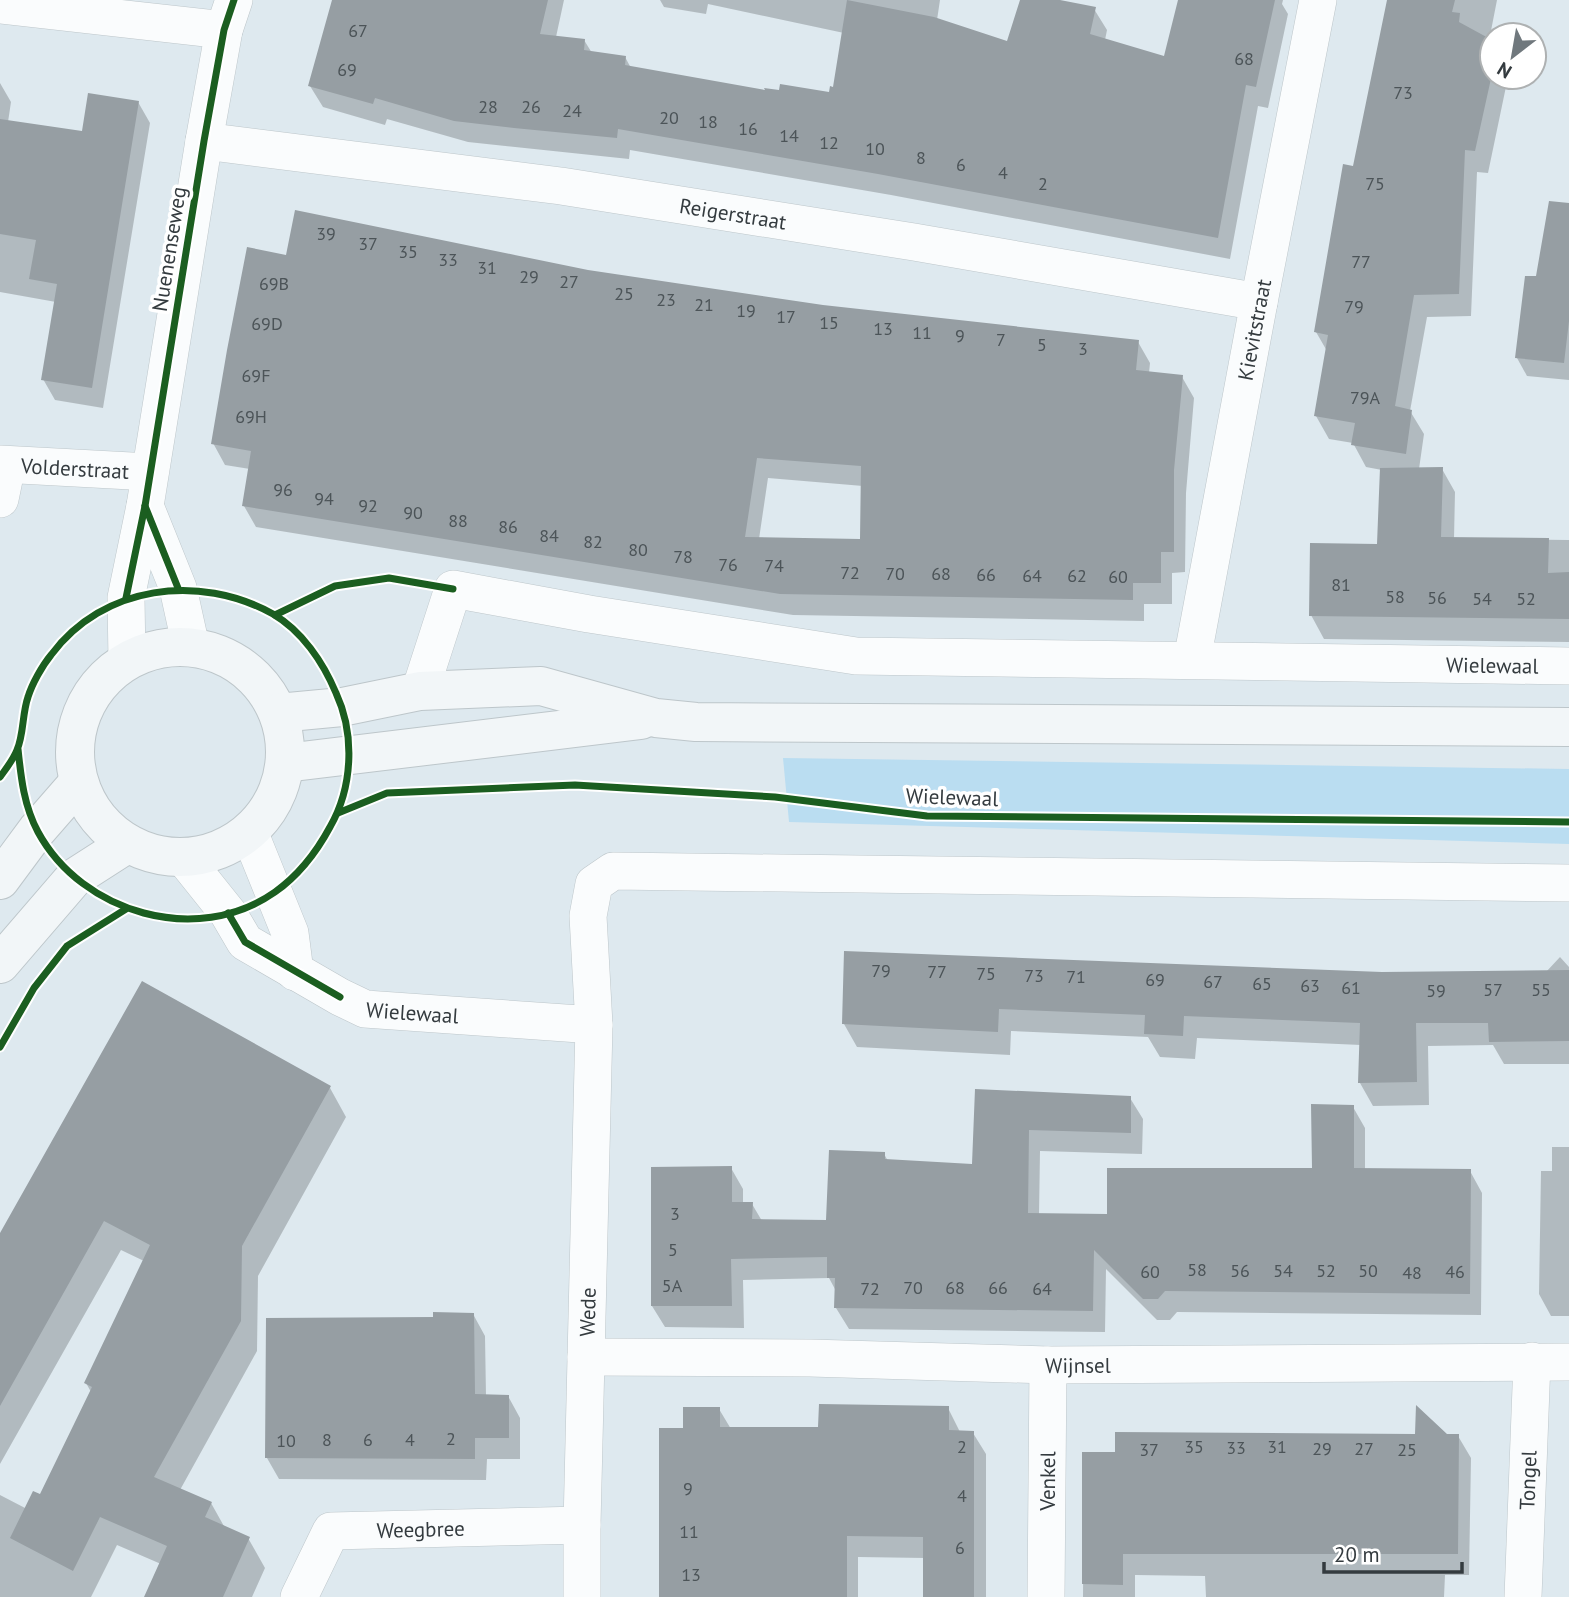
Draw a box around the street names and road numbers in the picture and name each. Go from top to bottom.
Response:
street label: Nuenenseweg [146,185,192,313]
street label: Reigerstraat [678,191,788,235]
street label: Kievitstraat [1231,277,1277,383]
street label: Volderstraat [19,452,130,484]
street label: Wielewaal [1446,651,1539,679]
street label: Wielewaal [905,782,999,812]
street label: Wielewaal [365,996,460,1029]
street label: Wede [573,1287,601,1337]
street label: Wijnsel [1045,1351,1111,1379]
street label: Tongel [1513,1450,1542,1510]
street label: Venkel [1033,1451,1061,1512]
street label: Weegbree [376,1514,465,1543]

